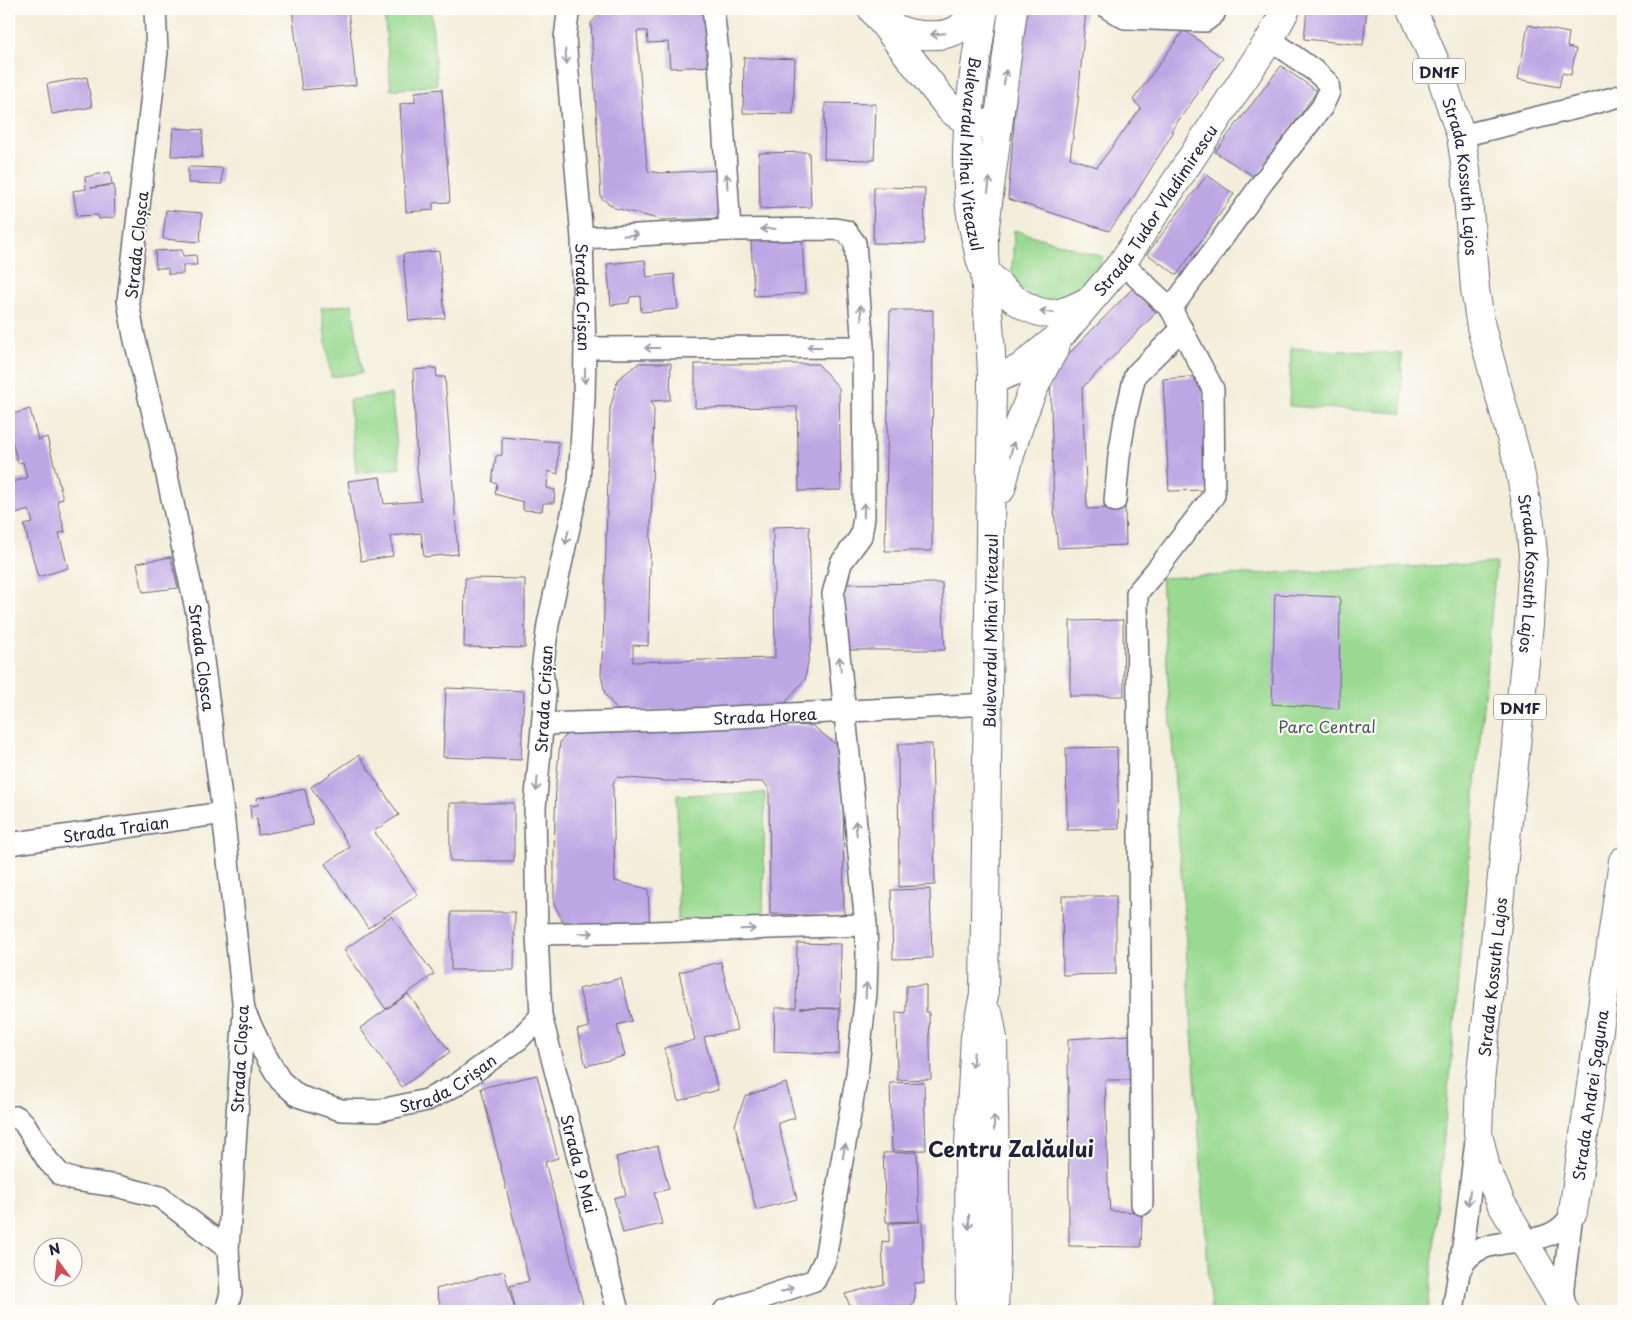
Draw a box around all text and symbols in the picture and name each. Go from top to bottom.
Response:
one-way arrow [930,29,946,39]
one-way arrow [561,48,571,64]
street label: Bulevardul Mihai Viteazul [955,55,990,253]
road number: DN1F [1413,58,1465,84]
one-way arrow [1000,69,1010,85]
street label: Strada Kossuth Lajos [1437,94,1484,256]
street label: Strada Tudor Vladimirescu [1087,119,1223,301]
one-way arrow [723,174,732,190]
one-way arrow [984,177,994,193]
street label: Strada Cloșca [118,190,154,300]
one-way arrow [761,225,777,234]
one-way arrow [623,231,639,240]
street label: Strada Crișan [570,243,597,352]
one-way arrow [856,305,865,321]
one-way arrow [1039,307,1055,317]
one-way arrow [807,342,823,352]
one-way arrow [644,343,660,353]
one-way arrow [580,368,589,384]
one-way arrow [1007,441,1017,457]
street label: Strada Kossuth Lajos [1513,491,1545,655]
one-way arrow [859,502,869,518]
one-way arrow [562,528,571,544]
street label: Bulevardul Mihai Viteazul [977,534,1003,729]
street label: Strada Cloșca [183,601,222,713]
street label: Strada Crișan [528,644,558,754]
one-way arrow [835,656,845,672]
road number: DN1F [1494,694,1546,720]
street label: Strada Horea [712,701,817,730]
park label: Parc Central [1278,714,1376,738]
one-way arrow [532,776,542,792]
street label: Strada Traian [61,809,171,848]
one-way arrow [852,820,861,836]
street label: Strada Kossuth Lajos [1472,896,1512,1058]
one-way arrow [740,924,756,933]
one-way arrow [577,928,593,938]
one-way arrow [861,982,870,998]
street label: Strada Cloșca [224,1004,254,1114]
street label: Strada Andrei Șaguna [1566,1008,1614,1182]
street label: Strada Crișan [397,1048,501,1118]
one-way arrow [969,1052,978,1068]
street label: Strada 9 Mai [555,1112,604,1216]
one-way arrow [989,1115,999,1131]
district label: Centru Zalăului [928,1132,1094,1164]
one-way arrow [839,1143,849,1159]
one-way arrow [1464,1189,1474,1205]
one-way arrow [964,1214,974,1230]
text: N [46,1237,63,1261]
north arrow [32,1238,82,1288]
one-way arrow [778,1284,794,1294]

